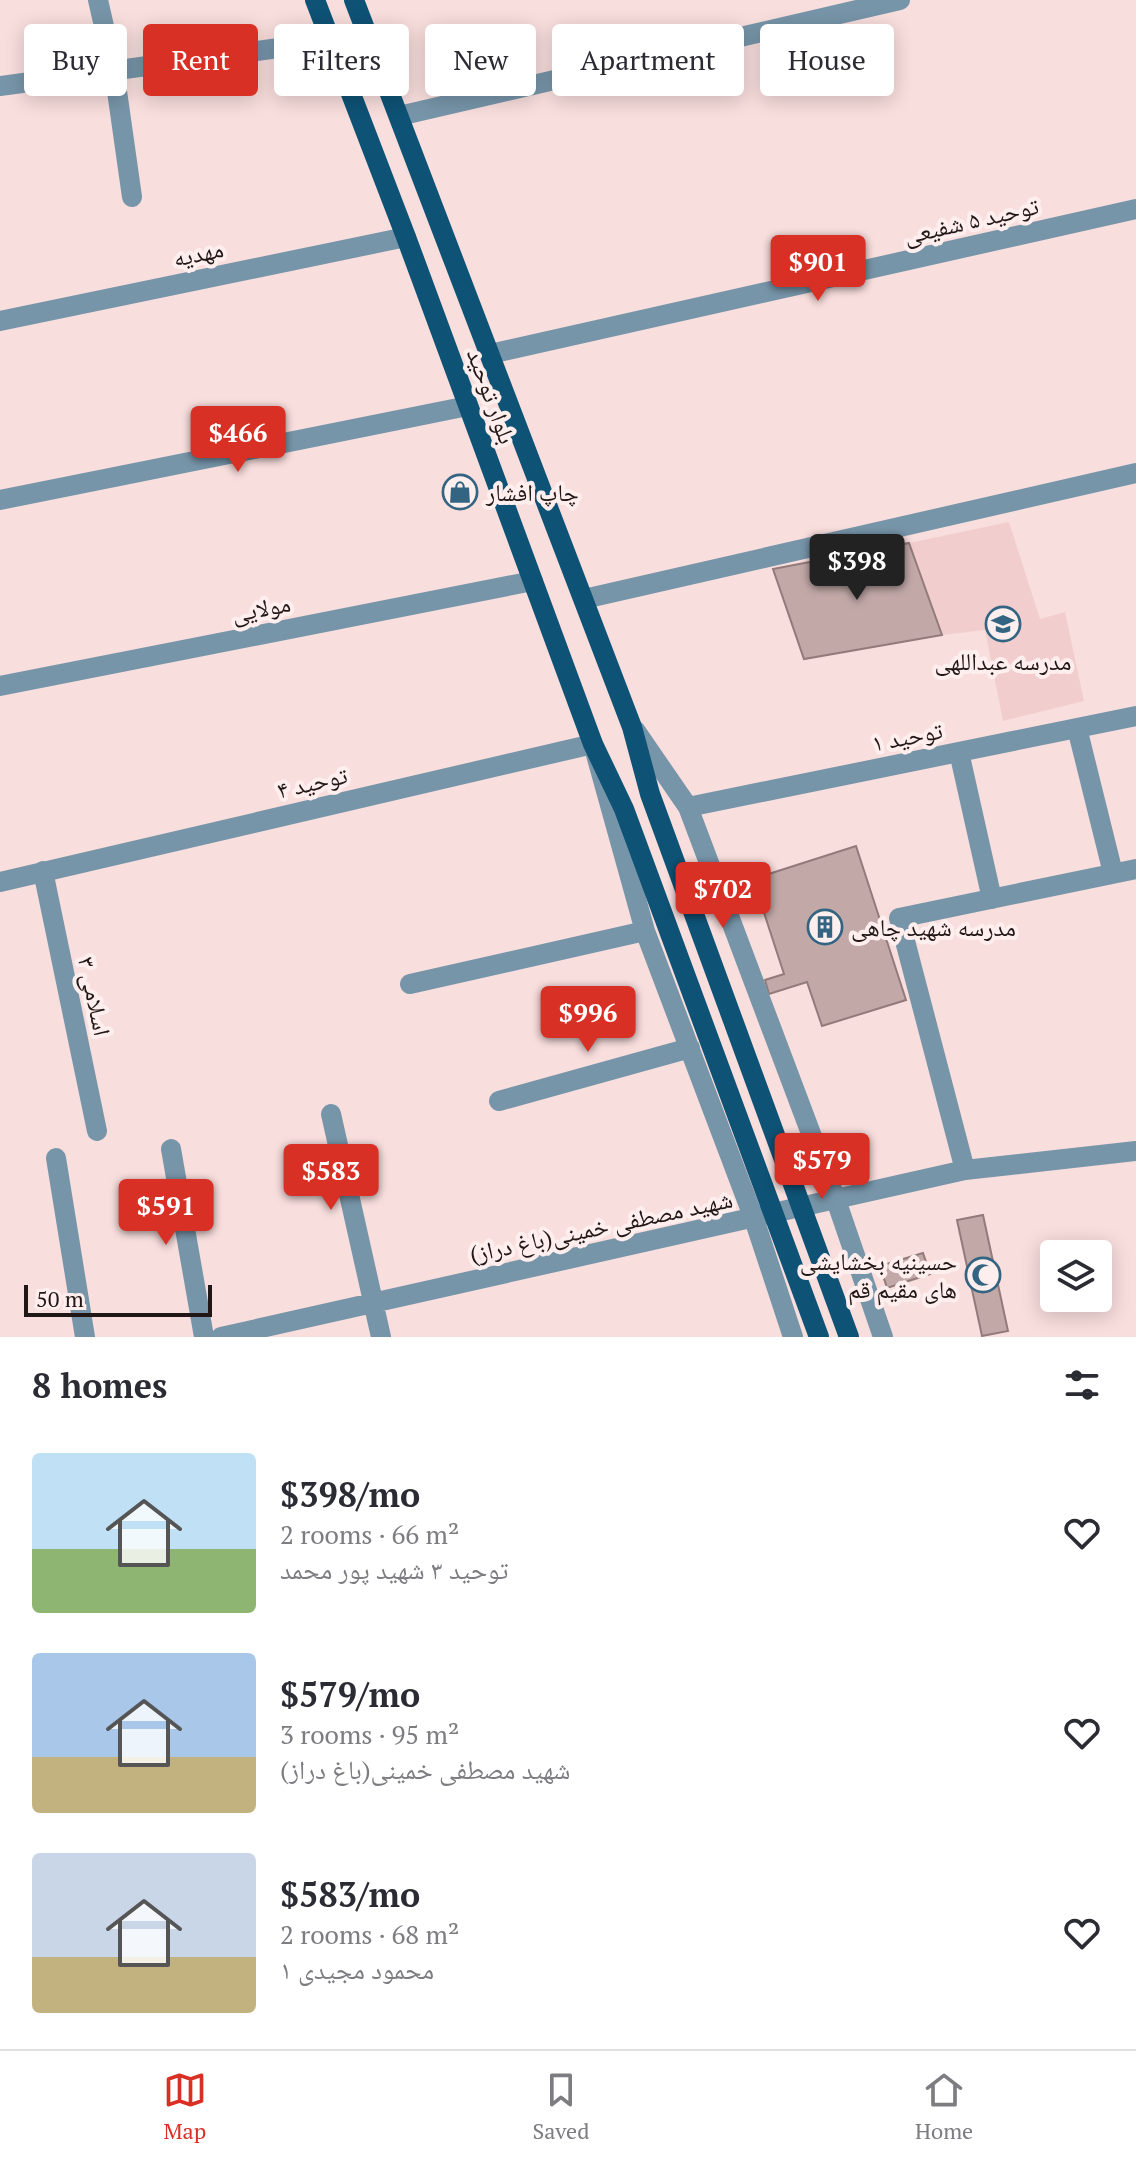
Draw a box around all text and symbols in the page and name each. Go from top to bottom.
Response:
chip: Buy [24,24,127,96]
chip: Rent [143,24,258,96]
chip: Filters [274,24,409,96]
chip: New [425,24,536,96]
chip: Apartment [552,24,744,96]
chip: House [760,24,894,96]
street label: توحید ۵ شفیعی [900,189,1042,251]
street label: مهدیه [170,232,226,274]
pin: $901 [771,235,865,303]
text: $901 [789,244,847,278]
street label: بلوار توحید [460,344,524,448]
pin: $466 [191,406,285,474]
text: $466 [209,415,267,449]
shop icon: چاپ افشار [441,473,479,511]
place label: چاپ افشار [485,476,579,508]
pin: $398 [810,534,904,602]
text: $398 [828,543,886,577]
street label: مولایی [229,587,293,629]
school or university icon: مدرسه عبداللهی [984,605,1022,643]
place label: مدرسه عبداللهی [935,645,1071,677]
street label: توحید ۱ [869,713,945,759]
street label: توحید ۴ [274,758,350,806]
pin: $702 [676,862,770,930]
text: $702 [694,871,752,905]
building icon: مدرسه شهید چاهی [806,908,844,946]
place label: مدرسه شهید چاهی [851,911,1016,943]
street label: ۳ اسلامی [71,953,119,1039]
pin: $996 [541,986,635,1054]
text: $996 [559,995,617,1029]
pin: $579 [775,1133,869,1201]
text: $579 [793,1142,851,1176]
pin: $583 [284,1144,378,1212]
text: $583 [302,1153,360,1187]
pin: $591 [119,1179,213,1247]
street label: شهید مصطفی خمینی(باغ دراز) [467,1182,735,1270]
text: $591 [137,1188,195,1222]
map controls [1040,1240,1112,1312]
button: layers [1040,1240,1112,1312]
place label: حسینیه بخشایشی های مقیم قم [800,1245,957,1306]
mosque icon: حسینیه بخشایشی های مقیم قم [964,1256,1002,1294]
scale bar [24,1281,212,1317]
text: 50 m [36,1284,84,1313]
text: 8 homes [32,1363,167,1408]
icon: filters [1060,1363,1104,1407]
text: $398/mo [280,1472,420,1517]
icon: home [96,1485,192,1581]
icon: heart [1060,1511,1104,1555]
text: 2 rooms · 66 m² [280,1517,459,1551]
text: توحید ۳ شهيد پور محمد [280,1552,508,1586]
text: $579/mo [280,1672,420,1717]
icon: home [96,1685,192,1781]
icon: heart [1060,1711,1104,1755]
text: 3 rooms · 95 m² [280,1717,459,1751]
text: شهید مصطفی خمینی(باغ دراز) [280,1752,570,1786]
text: $583/mo [280,1872,420,1917]
icon: home [96,1885,192,1981]
icon: heart [1060,1911,1104,1955]
text: 2 rooms · 68 m² [280,1917,459,1951]
text: ۱ محمود مجیدی [280,1952,434,1986]
tab: Map [163,2068,207,2145]
tab: Saved [532,2068,589,2145]
tab: Home [915,2068,973,2145]

